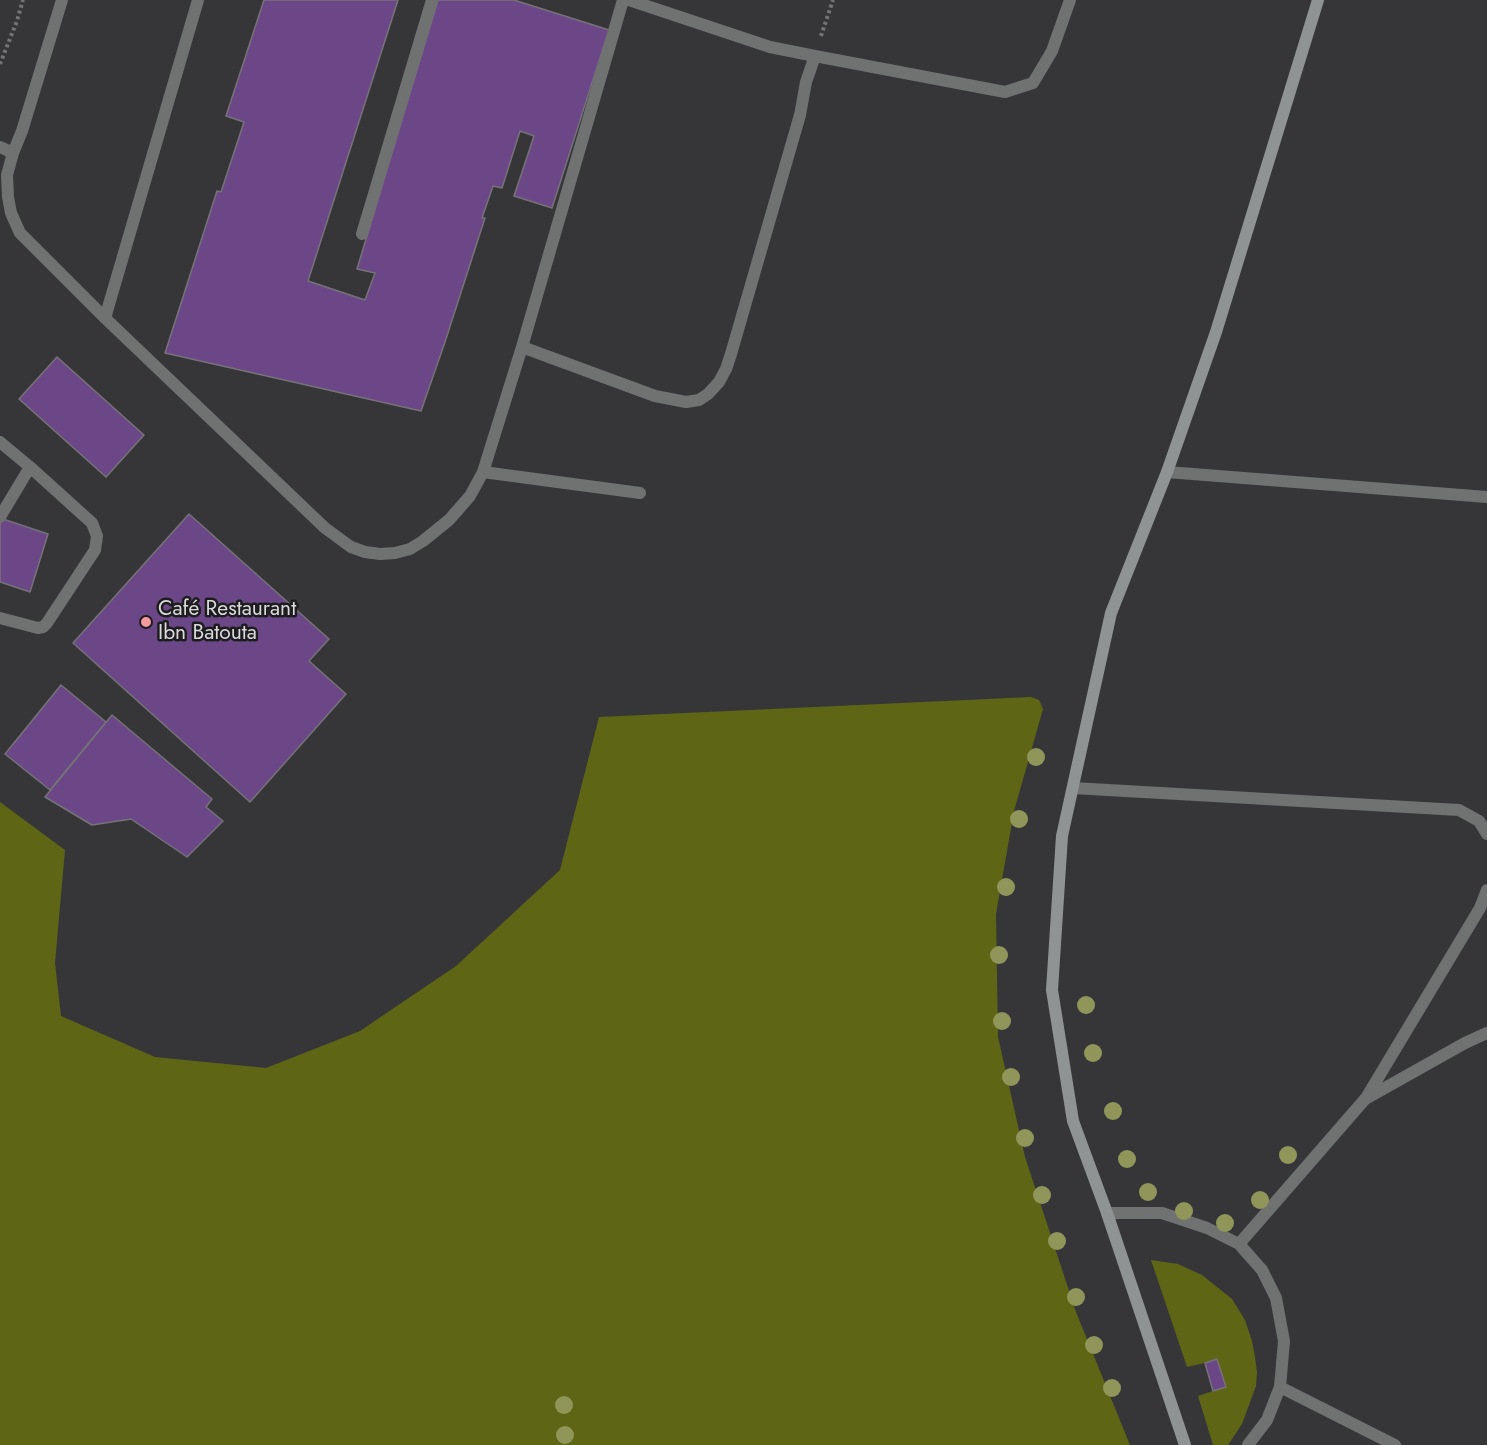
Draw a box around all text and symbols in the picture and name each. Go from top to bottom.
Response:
place label: Café Restaurant Ibn Batouta [158,597,296,647]
marker: Café Restaurant Ibn Batouta [139,615,153,629]

